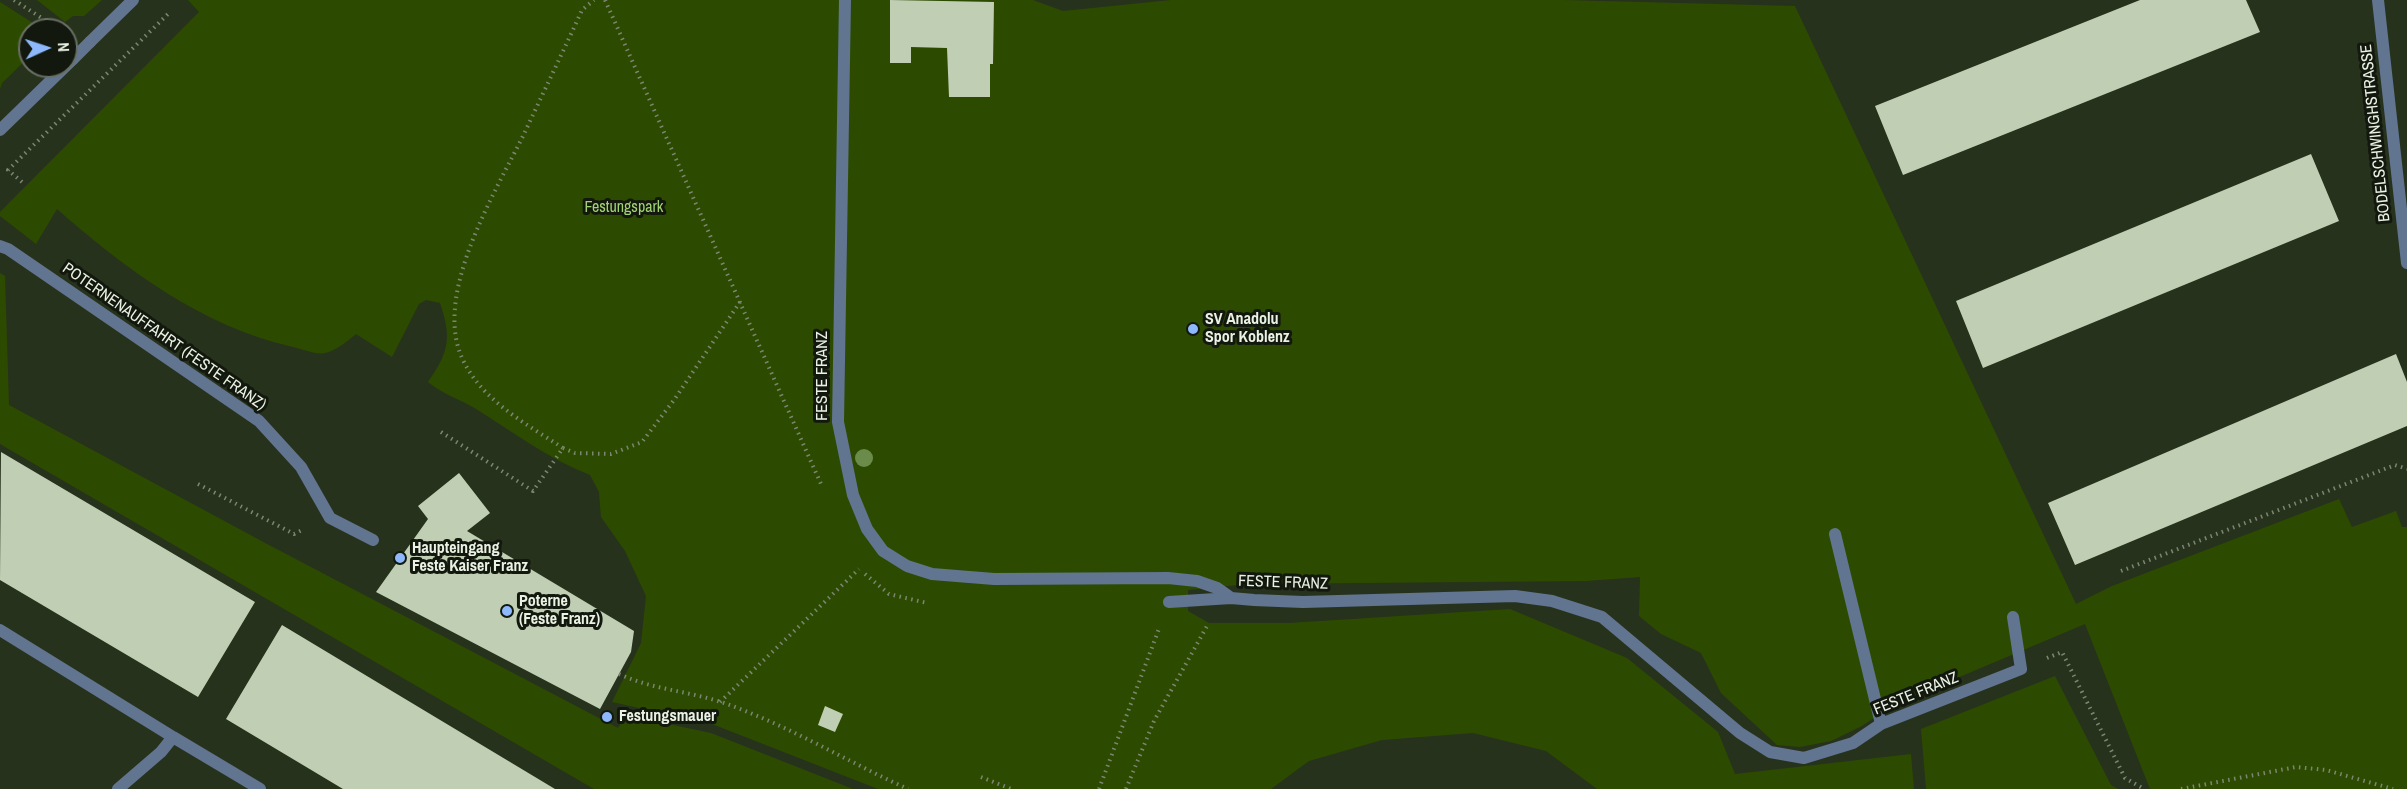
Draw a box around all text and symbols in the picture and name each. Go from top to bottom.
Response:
north arrow [18,18,78,78]
text: N [53,42,75,52]
street label: BODELSCHWINGHSTRASSE [2357,43,2395,223]
park label: Festungspark [585,198,663,218]
street label: POTERNENAUFFAHRT (FESTE FRANZ) [59,259,269,415]
place label: SV Anadolu Spor Koblenz [1205,310,1290,348]
marker: SV Anadolu Spor Koblenz [1186,322,1200,336]
street label: FESTE FRANZ [813,331,833,421]
place label: Haupteingang Feste Kaiser Franz [412,539,528,577]
marker: Haupteingang Feste Kaiser Franz [393,551,407,565]
street label: FESTE FRANZ [1238,572,1328,594]
place label: Poterne (Feste Franz) [519,592,600,630]
marker: Poterne (Feste Franz) [500,604,514,618]
street label: FESTE FRANZ [1871,668,1961,720]
place label: Festungsmauer [619,707,716,727]
marker: Festungsmauer [600,710,614,724]

